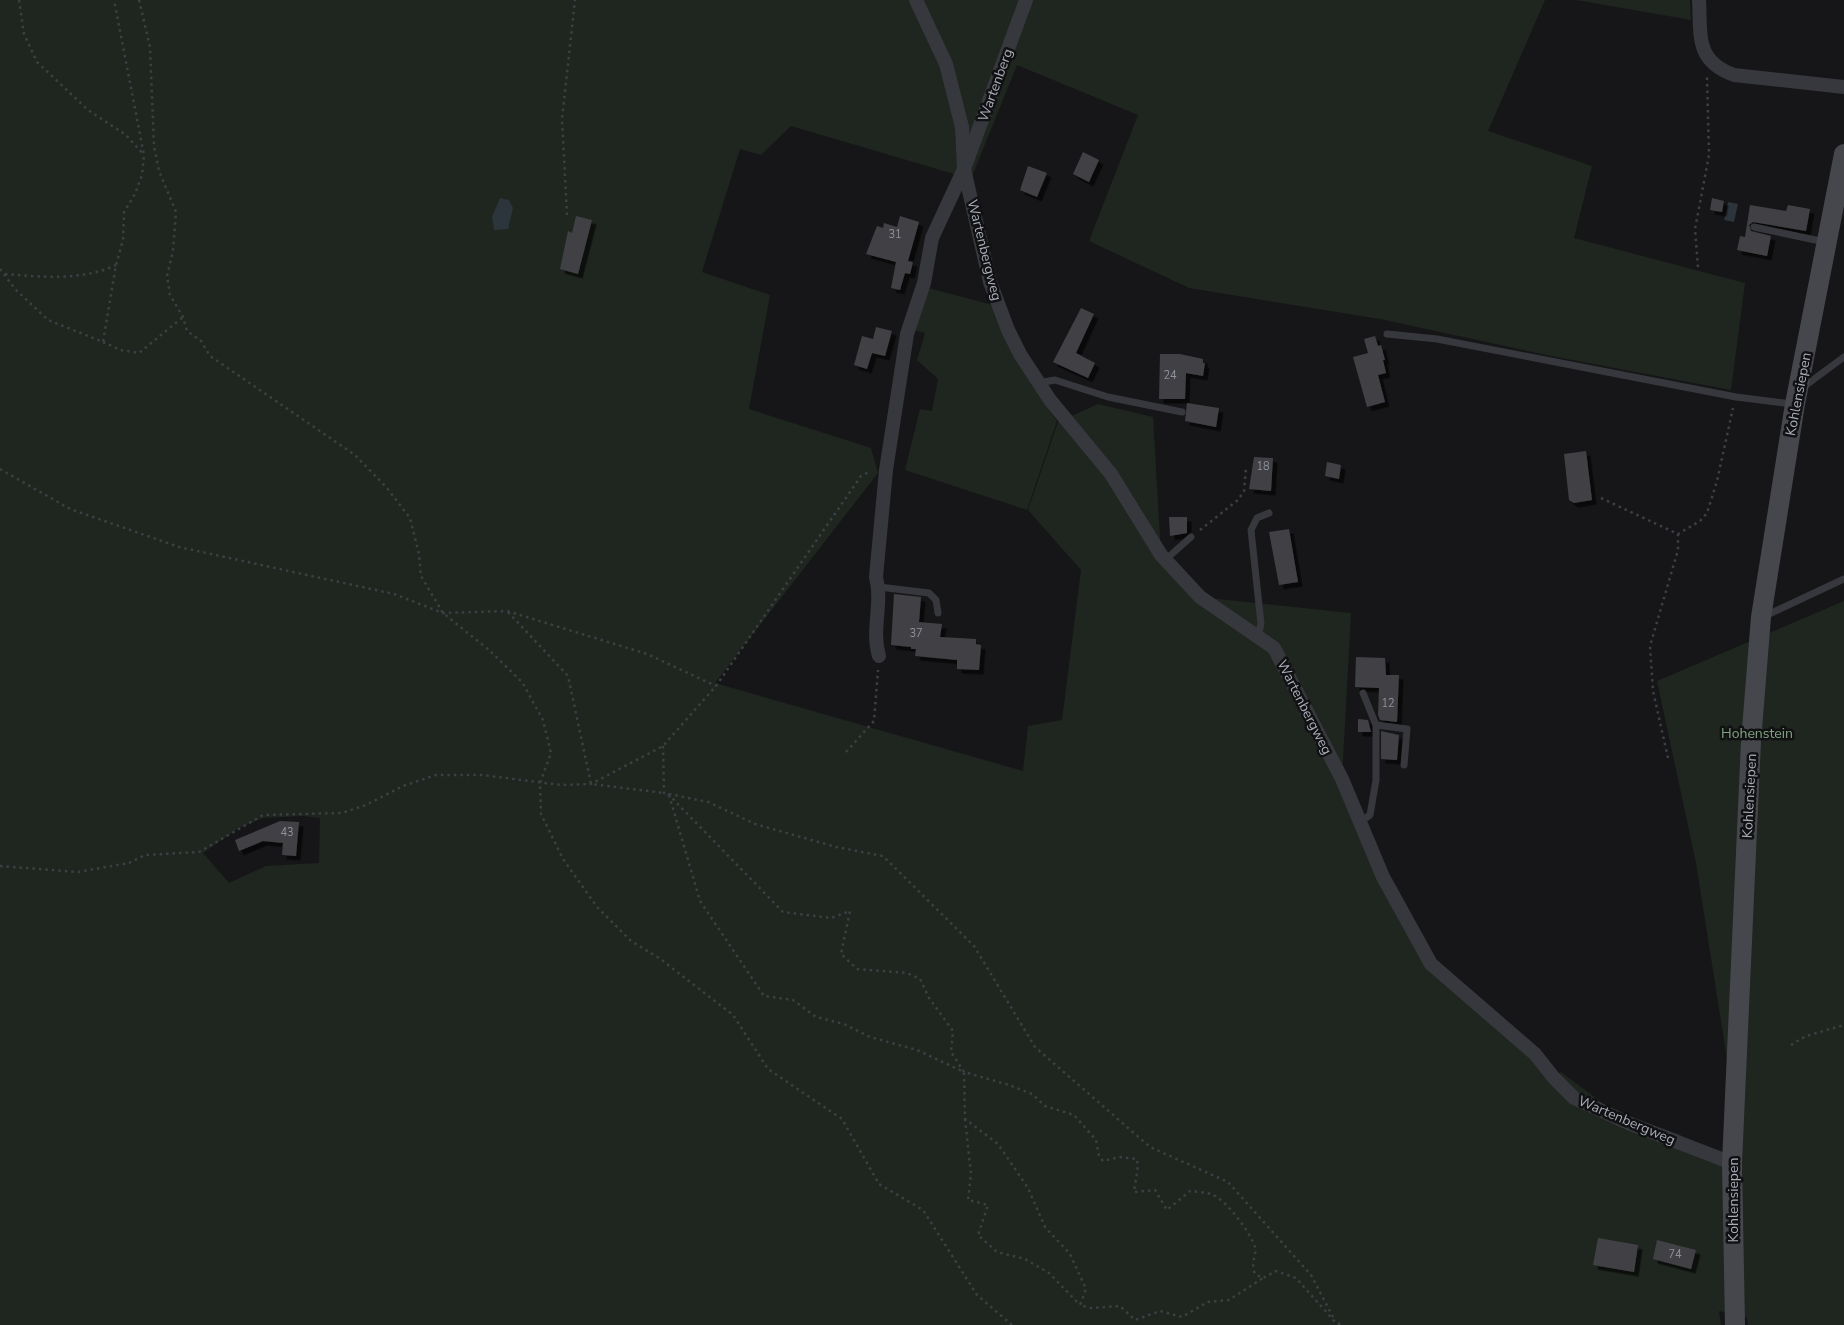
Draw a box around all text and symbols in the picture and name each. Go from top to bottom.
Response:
street label: Wartenberg [973,46,1017,124]
street label: Wartenbergweg [963,198,1006,303]
house number: 31 [888,227,902,242]
street label: Kohlensiepen [1781,351,1816,438]
house number: 24 [1163,368,1177,383]
house number: 18 [1256,459,1270,474]
house number: 37 [909,626,923,641]
street label: Wartenbergweg [1273,657,1337,758]
house number: 12 [1381,696,1395,711]
park label: Hohenstein [1721,724,1793,743]
street label: Kohlensiepen [1738,753,1761,839]
house number: 43 [280,825,294,840]
street label: Wartenbergweg [1575,1091,1678,1149]
street label: Kohlensiepen [1724,1158,1743,1242]
house number: 74 [1668,1247,1682,1262]

